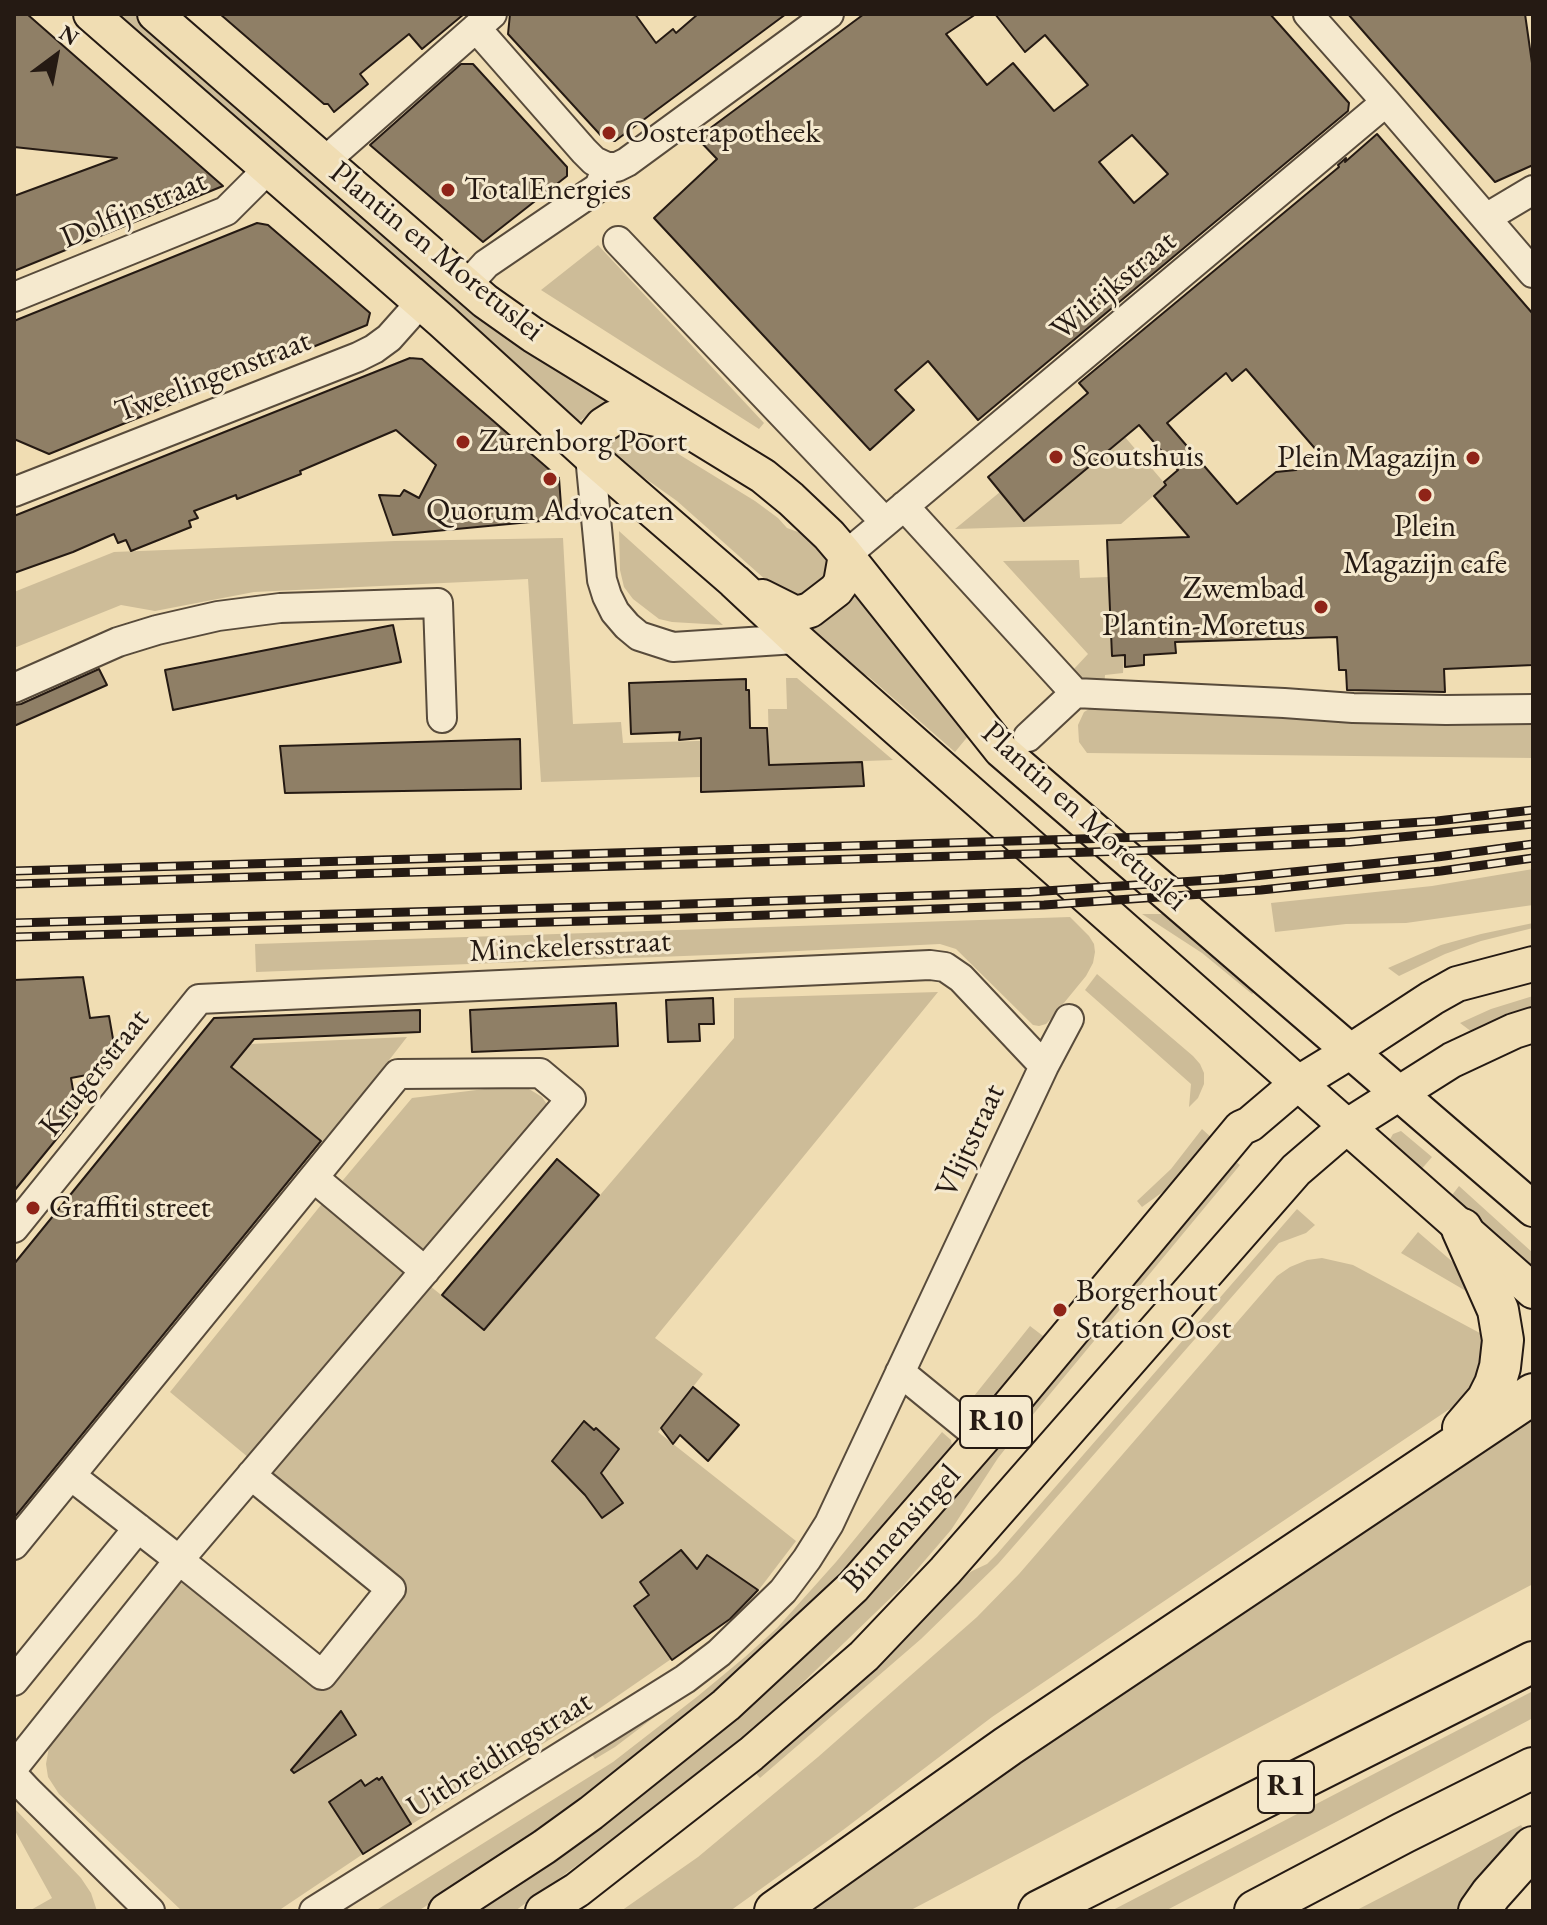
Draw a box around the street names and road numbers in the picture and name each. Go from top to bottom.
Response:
street label: Plantin en Moretuslei [321,154,551,350]
street label: Dolfijnstraat [55,162,213,258]
street label: Wilrijkstraat [1044,223,1184,349]
street label: Tweelingenstraat [110,322,316,432]
street label: Plantin en Moretuslei [973,714,1195,920]
street label: Minckelersstraat [468,923,672,971]
street label: Krugerstraat [32,1001,158,1145]
street label: Vlijtstraat [928,1078,1014,1204]
road number: R10 [960,1396,1032,1448]
street label: Binnensingel [835,1457,969,1601]
street label: Uitbreidingstraat [401,1683,599,1827]
road number: R1 [1258,1761,1314,1813]

